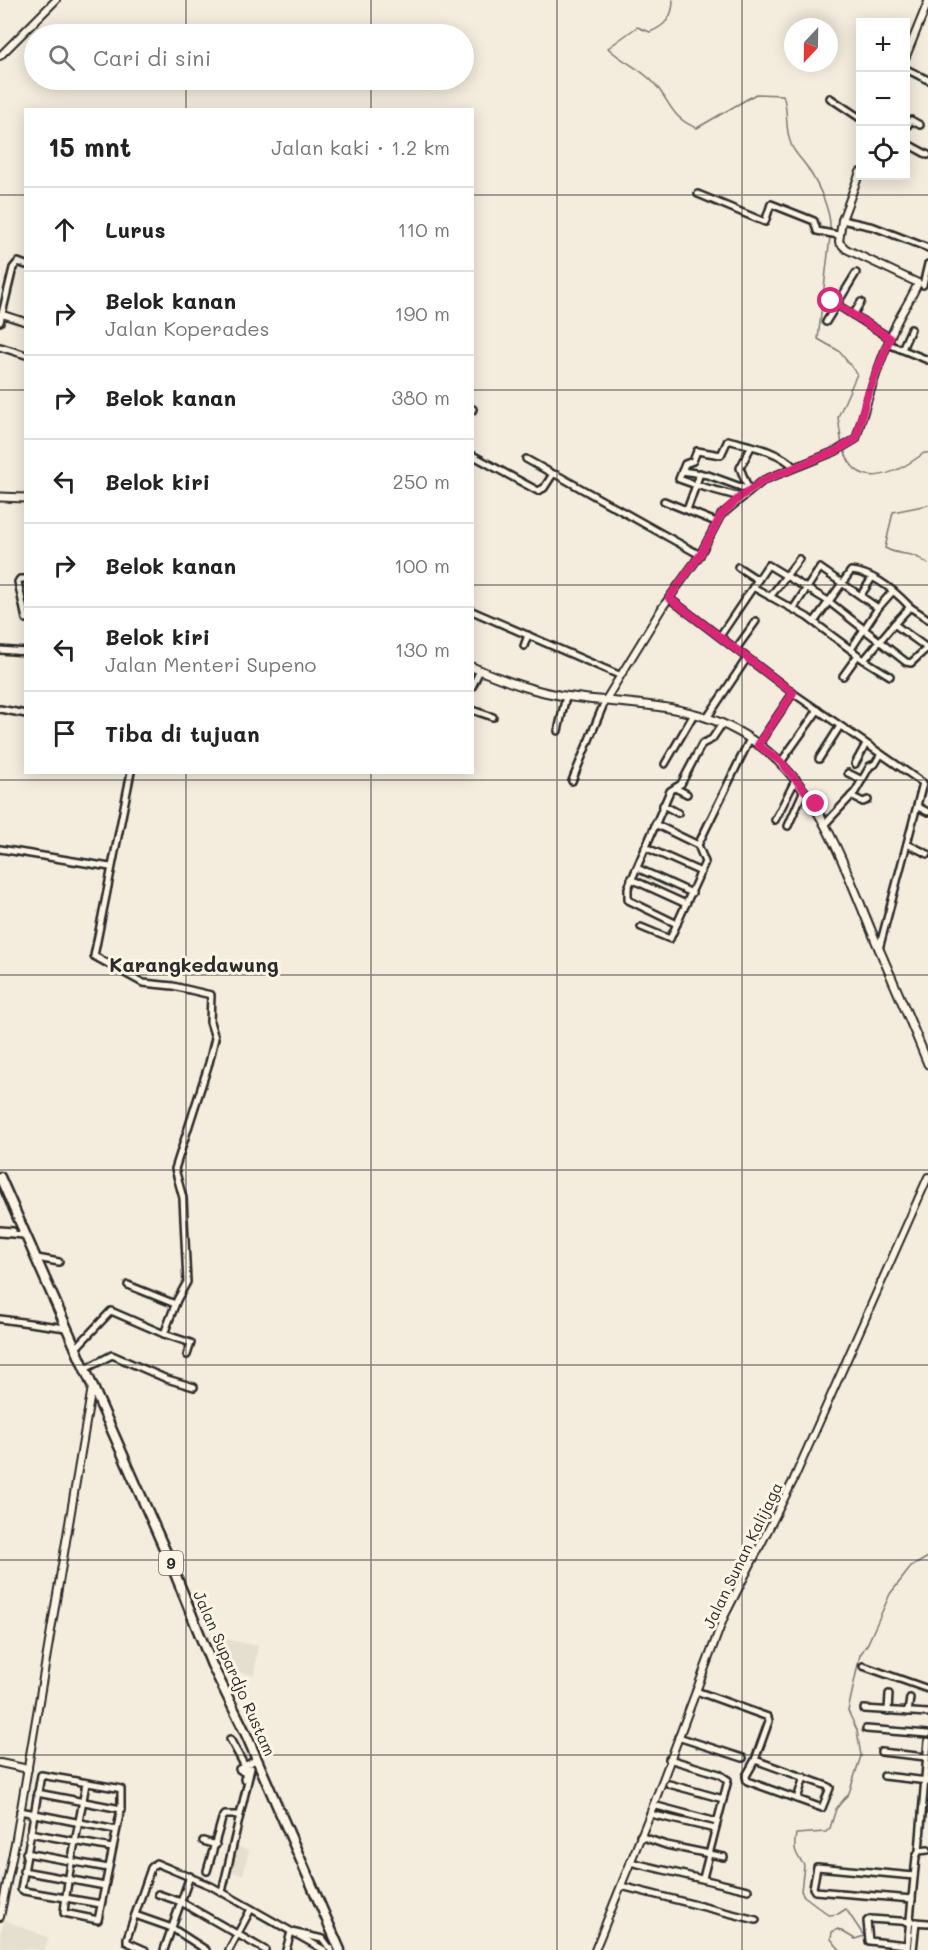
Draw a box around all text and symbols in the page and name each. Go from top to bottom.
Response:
north arrow [784,18,838,72]
map controls [856,18,910,180]
button: + [856,18,910,72]
search box [24,24,474,90]
icon: search [45,41,78,74]
text: Cari di sini [93,43,211,72]
button: − [856,72,910,126]
button: locate [856,126,910,180]
text: 15 mnt [48,130,131,164]
text: Jalan kaki · 1.2 km [271,134,450,160]
icon: ahead [48,213,81,246]
text: Lurus [105,215,166,244]
text: 110 m [397,216,450,242]
text: Belok kanan [105,286,236,315]
route start [817,287,843,313]
icon: right [48,297,81,330]
text: 190 m [395,300,450,326]
text: Jalan Koperades [105,315,269,341]
icon: right [48,381,81,414]
text: Belok kanan [105,383,236,412]
text: 380 m [392,384,450,410]
icon: left [48,465,81,498]
text: Belok kiri [105,467,210,496]
text: 250 m [393,468,450,494]
icon: right [48,549,81,582]
text: Belok kanan [105,551,236,580]
text: 100 m [394,552,450,578]
text: Belok kiri [105,622,210,651]
icon: left [48,633,81,666]
text: 130 m [395,636,450,662]
text: Jalan Menteri Supeno [105,651,316,677]
icon: arrive [48,717,81,750]
text: Tiba di tujuan [105,719,260,748]
route end [802,790,828,816]
district label: Karangkedawung [109,951,279,977]
street label: Jalan Sunan Kalijaga [697,1478,787,1632]
road number: 9 [159,1551,183,1575]
street label: Jalan Supardjo Rustam [189,1587,281,1759]

